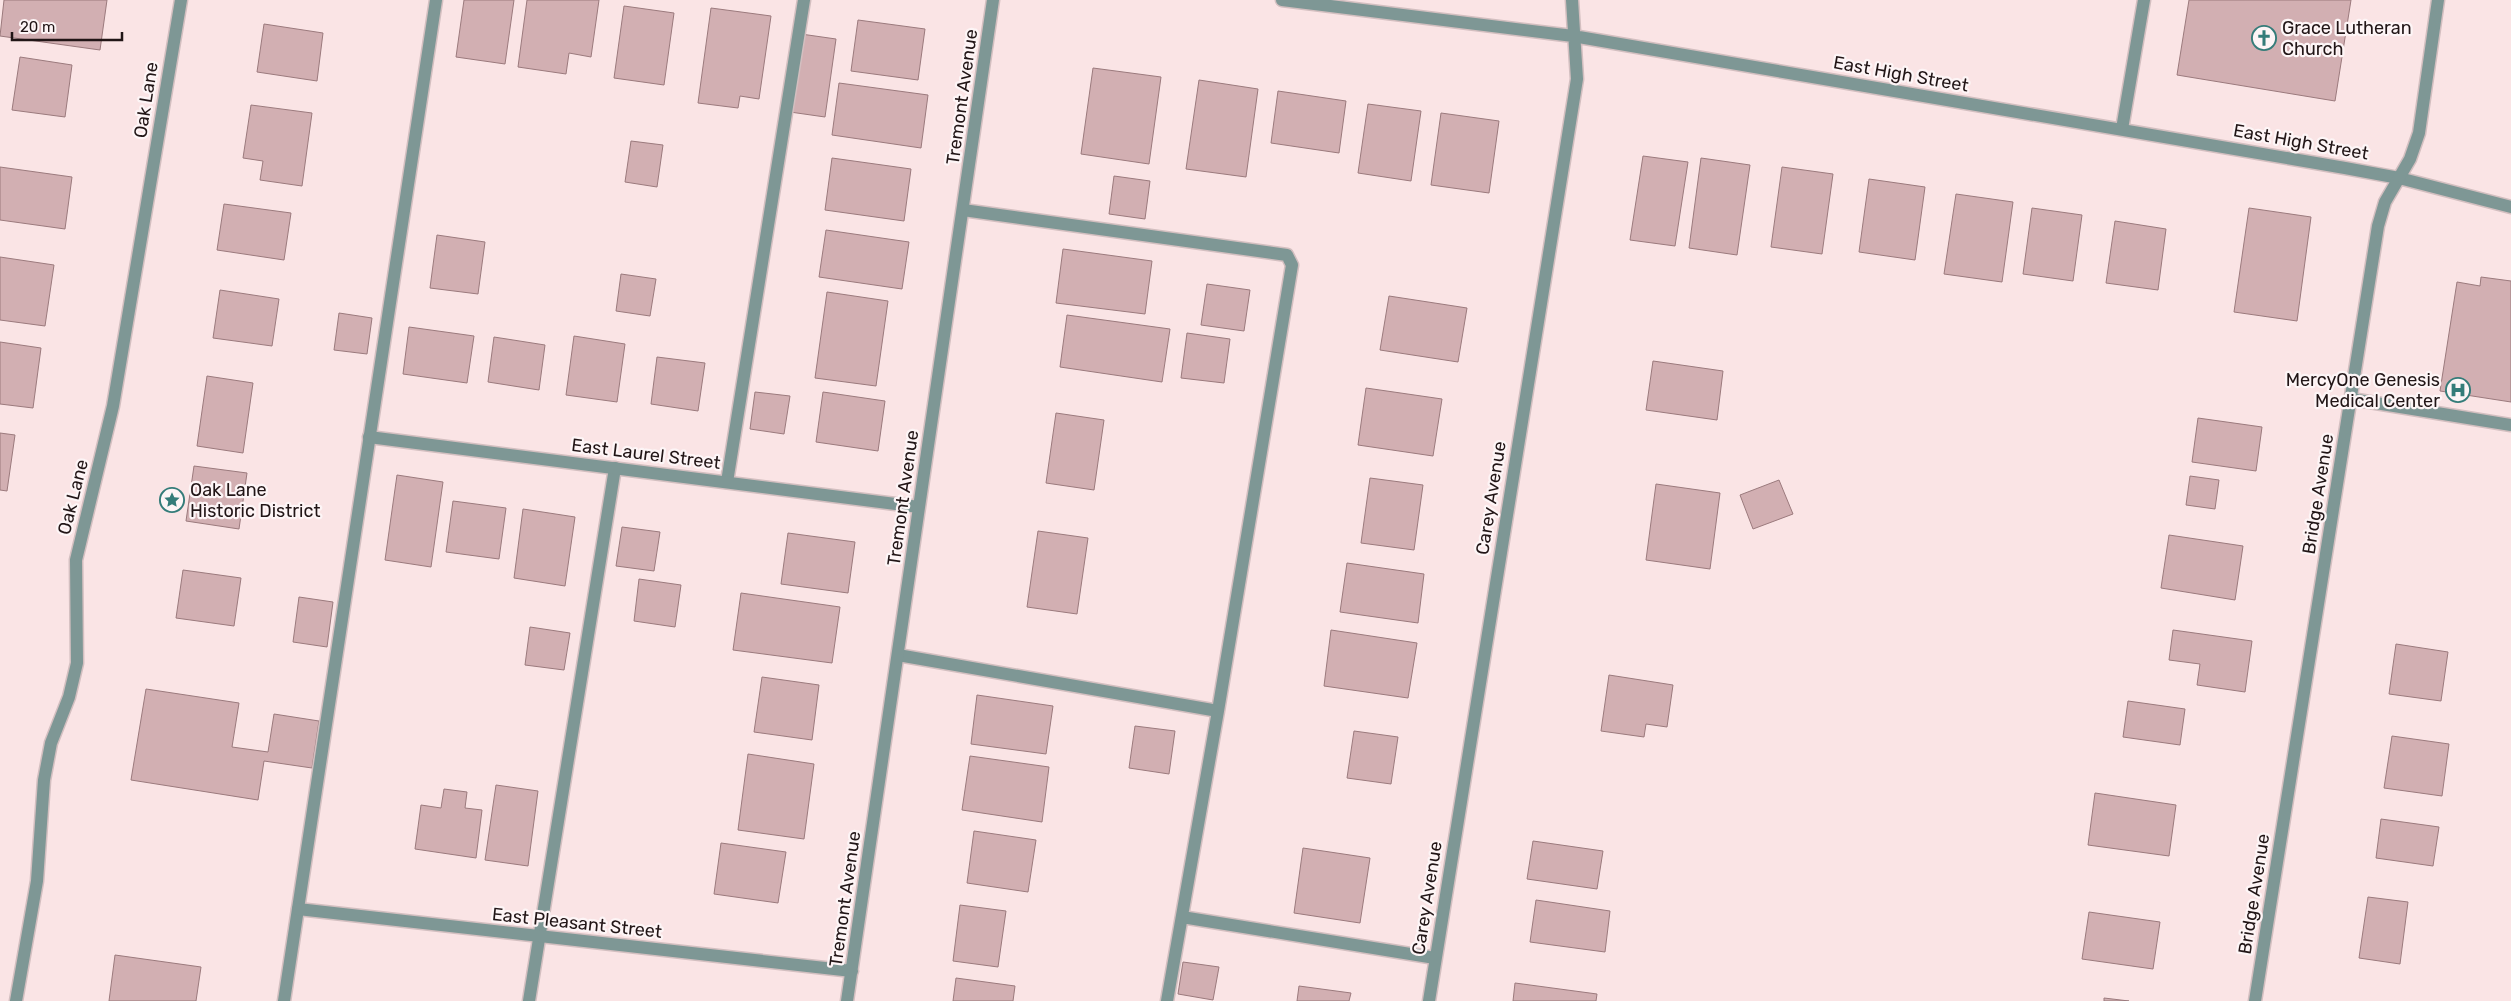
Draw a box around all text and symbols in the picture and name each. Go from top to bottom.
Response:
scale bar [12,10,122,42]
place label: Grace Lutheran Church [2282,17,2412,60]
text: 20 m [20,18,55,36]
church icon: Grace Lutheran Church [2251,25,2277,51]
street label: Tremont Avenue [942,28,982,166]
street label: East High Street [1832,51,1970,97]
street label: Oak Lane [129,60,163,140]
street label: East High Street [2232,119,2370,165]
place label: MercyOne Genesis Medical Center [2286,369,2440,412]
hospital icon: MercyOne Genesis Medical Center [2445,377,2471,403]
street label: Tremont Avenue [883,429,923,567]
street label: Bridge Avenue [2298,432,2338,556]
street label: East Laurel Street [570,434,722,474]
street label: Carey Avenue [1471,440,1511,556]
street label: Oak Lane [53,457,93,537]
place label: Oak Lane Historic District [190,479,320,522]
place icon: Oak Lane Historic District [159,487,185,513]
street label: Tremont Avenue [825,830,865,968]
street label: Bridge Avenue [2234,832,2274,956]
street label: Carey Avenue [1407,840,1447,956]
street label: East Pleasant Street [491,903,663,943]

